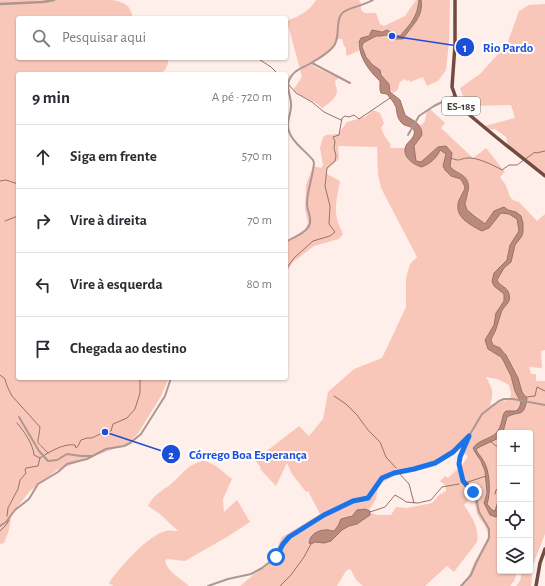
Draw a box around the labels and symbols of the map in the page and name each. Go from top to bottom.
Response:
callout: Rio Pardo [455,35,541,60]
text: 1 [463,42,467,54]
text: Rio Pardo [483,42,534,55]
road number: ES-185 [442,97,480,115]
callout: Córrego Boa Esperança [161,442,315,467]
text: 2 [168,449,174,461]
text: Córrego Boa Esperança [189,449,307,462]
route end [464,483,482,501]
route start [267,548,285,566]

